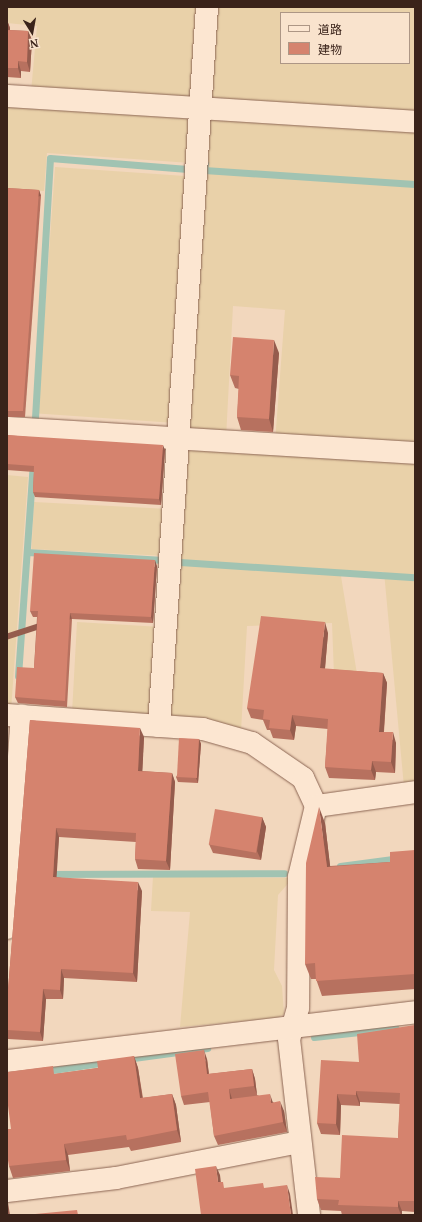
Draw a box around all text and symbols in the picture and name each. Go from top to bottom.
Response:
north arrow [12,12,52,52]
legend [280,12,410,64]
text: 道路 [318,22,342,37]
text: N [29,36,40,51]
text: 建物 [318,42,342,57]

